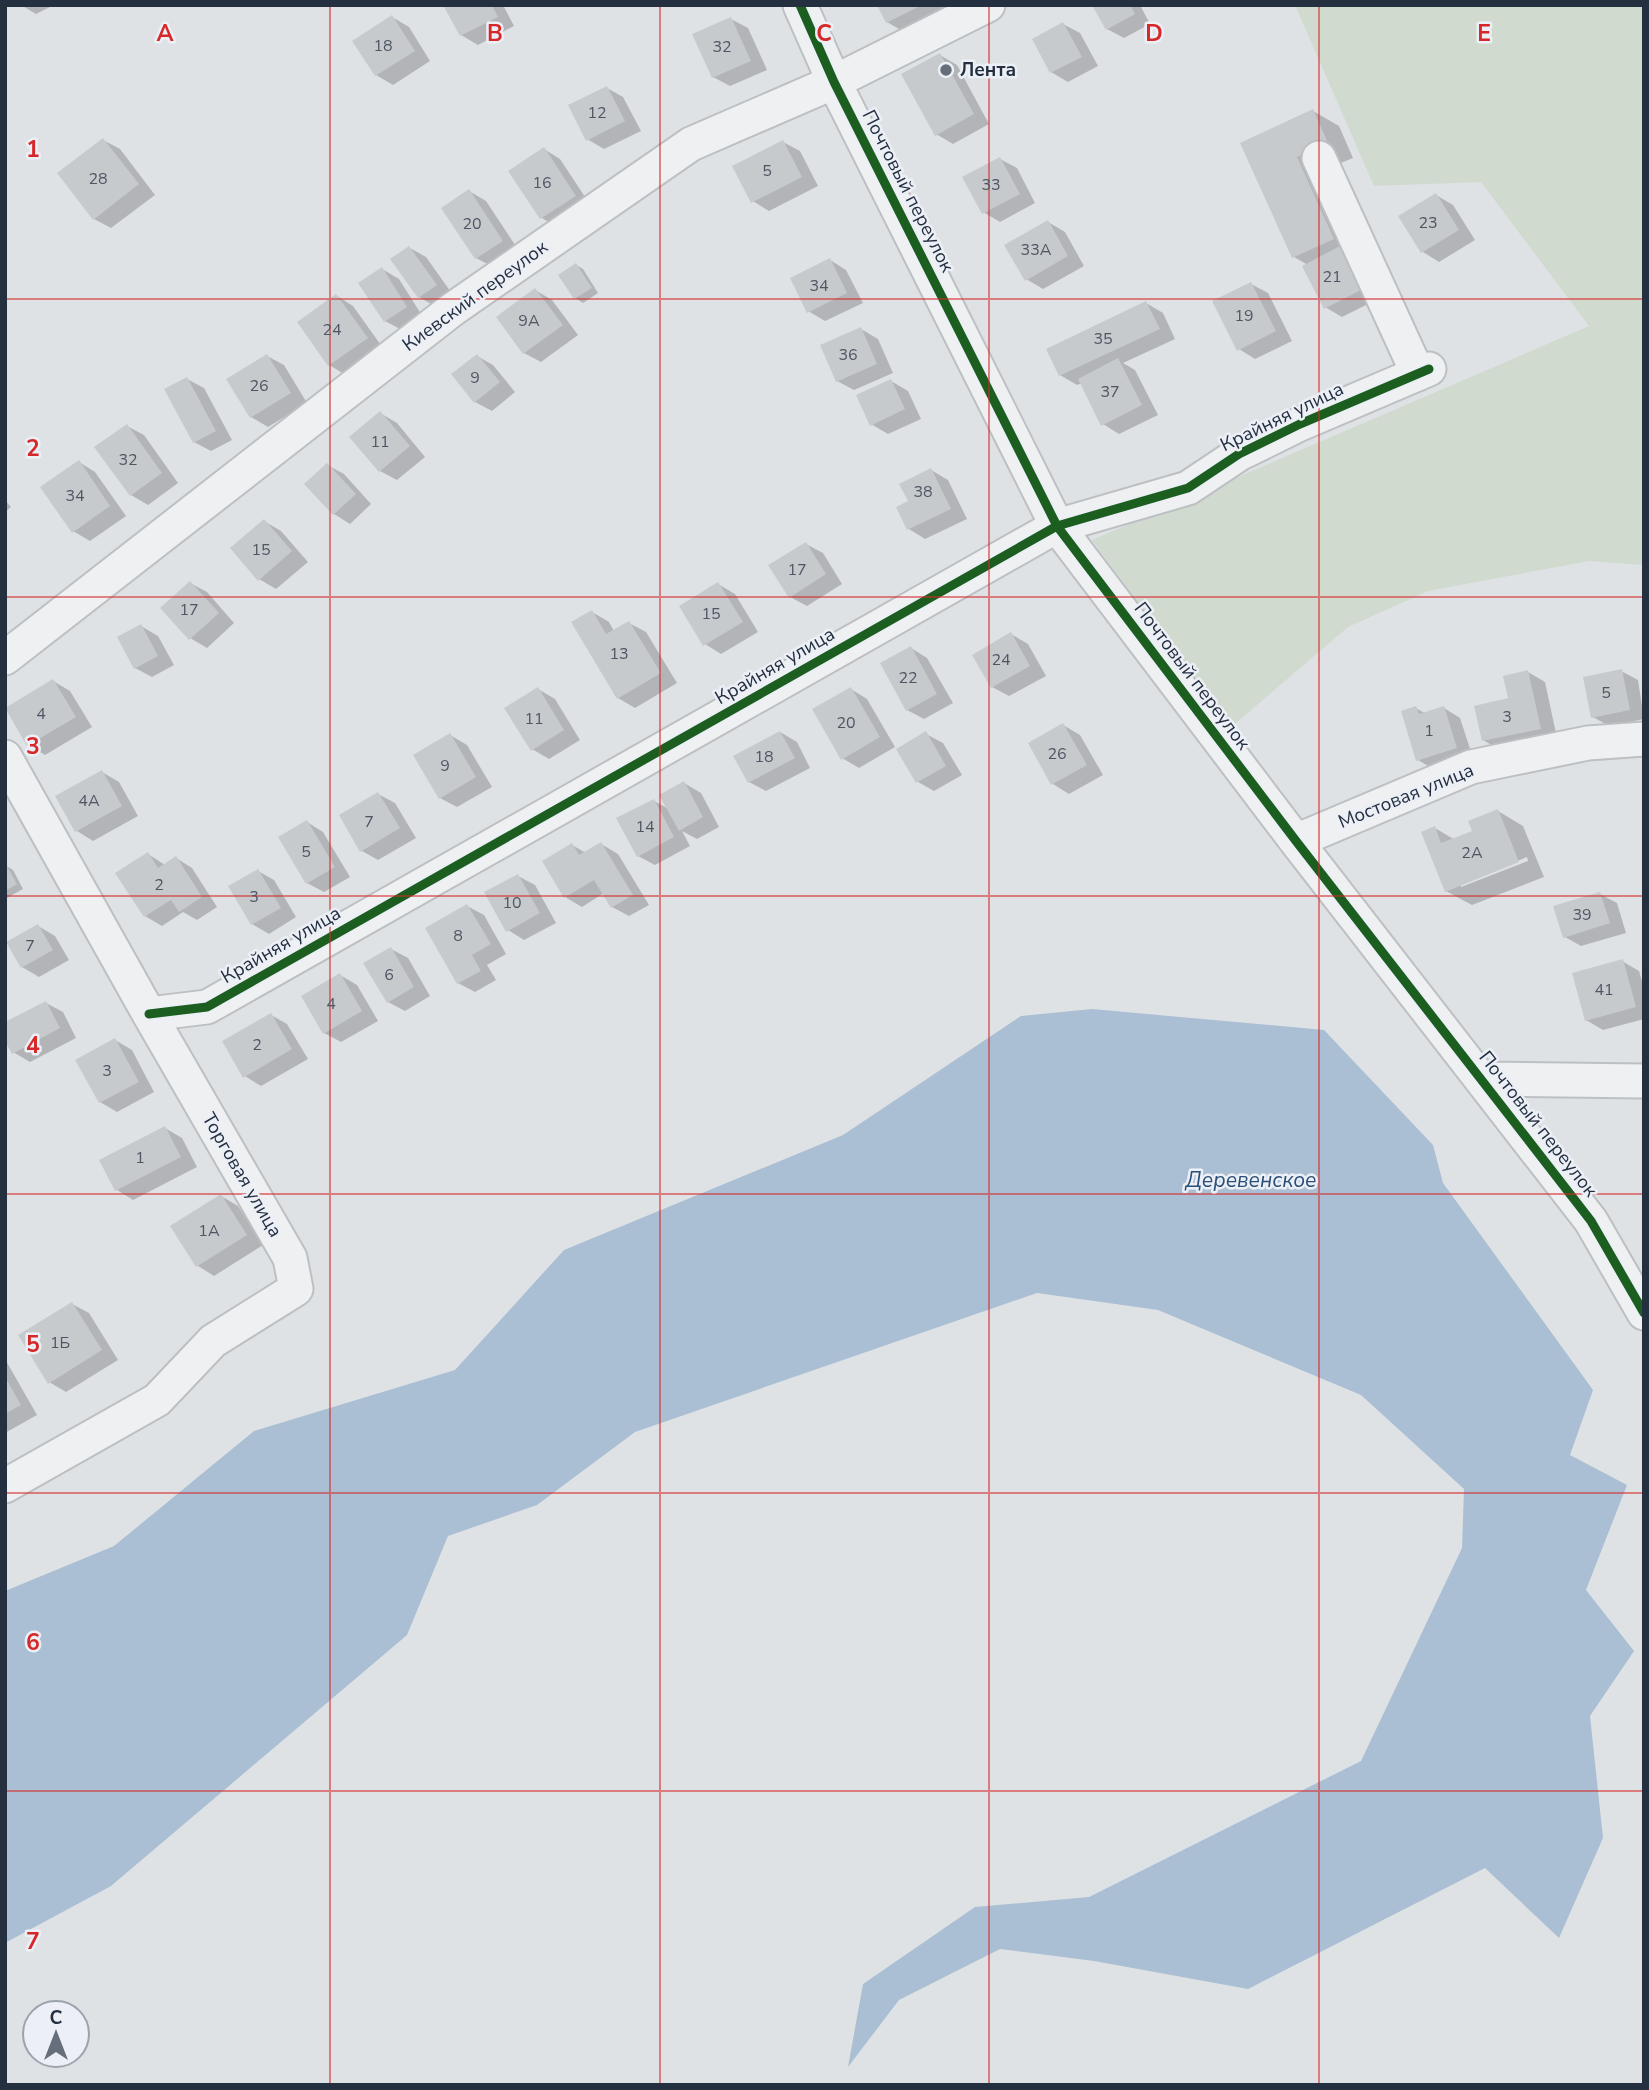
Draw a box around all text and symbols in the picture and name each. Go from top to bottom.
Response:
text: A [156,18,174,49]
text: B [487,18,503,49]
text: C [816,18,832,49]
text: D [1145,18,1163,49]
text: E [1477,18,1491,49]
house number: 18 [373,35,393,57]
house number: 32 [712,36,732,58]
place label: Лента [960,57,1016,83]
marker: Лента [938,62,954,78]
house number: 12 [587,102,607,124]
street label: Почтовый переулок [856,105,960,277]
text: 1 [26,134,40,165]
house number: 5 [762,160,772,182]
house number: 28 [88,168,108,190]
house number: 16 [532,172,552,194]
house number: 33 [981,174,1001,196]
house number: 23 [1418,212,1438,234]
house number: 20 [462,213,482,235]
street label: Киевский переулок [397,234,553,358]
house number: 33А [1021,239,1052,261]
house number: 21 [1322,266,1342,288]
house number: 34 [809,275,829,297]
house number: 19 [1234,305,1254,327]
house number: 9А [518,310,540,332]
house number: 24 [322,319,342,341]
house number: 35 [1093,328,1113,350]
house number: 36 [838,344,858,366]
house number: 9 [470,367,480,389]
house number: 26 [249,375,269,397]
street label: Крайняя улица [1216,376,1348,458]
house number: 37 [1100,381,1120,403]
house number: 11 [370,431,390,453]
text: 2 [26,433,40,464]
house number: 32 [118,449,138,471]
house number: 38 [913,481,933,503]
house number: 34 [65,485,85,507]
house number: 15 [251,539,271,561]
house number: 17 [787,559,807,581]
street label: Почтовый переулок [1128,597,1256,755]
house number: 17 [179,599,199,621]
house number: 15 [701,603,721,625]
street label: Крайняя улица [710,621,840,711]
house number: 13 [609,643,629,665]
house number: 24 [991,649,1011,671]
house number: 22 [898,667,918,689]
house number: 5 [1601,682,1611,704]
house number: 4 [36,703,46,725]
house number: 3 [1502,706,1512,728]
house number: 11 [524,708,544,730]
house number: 20 [836,712,856,734]
house number: 1 [1424,720,1434,742]
text: 3 [26,731,40,762]
house number: 26 [1047,743,1067,765]
house number: 18 [754,746,774,768]
house number: 9 [440,755,450,777]
street label: Мостовая улица [1334,757,1478,835]
house number: 4А [78,790,100,812]
house number: 7 [364,811,374,833]
house number: 14 [635,816,655,838]
house number: 5 [301,841,311,863]
house number: 2А [1461,842,1483,864]
house number: 2 [154,874,164,896]
house number: 3 [249,886,259,908]
house number: 10 [502,892,522,914]
street label: Крайняя улица [216,900,346,990]
house number: 39 [1572,904,1592,926]
house number: 8 [453,925,463,947]
house number: 7 [25,935,35,957]
house number: 6 [384,964,394,986]
house number: 41 [1594,979,1614,1001]
house number: 4 [326,993,336,1015]
text: 4 [26,1030,40,1061]
house number: 2 [252,1034,262,1056]
street label: Почтовый переулок [1473,1046,1603,1202]
house number: 3 [102,1060,112,1082]
street label: Торговая улица [196,1108,288,1242]
house number: 1 [135,1147,145,1169]
water label: Деревенское [1185,1166,1317,1194]
house number: 1А [198,1220,220,1242]
text: 5 [26,1329,40,1360]
house number: 1Б [50,1332,70,1354]
text: 6 [26,1627,40,1658]
text: 7 [26,1926,40,1957]
north arrow [21,1999,91,2069]
text: С [50,2005,63,2031]

